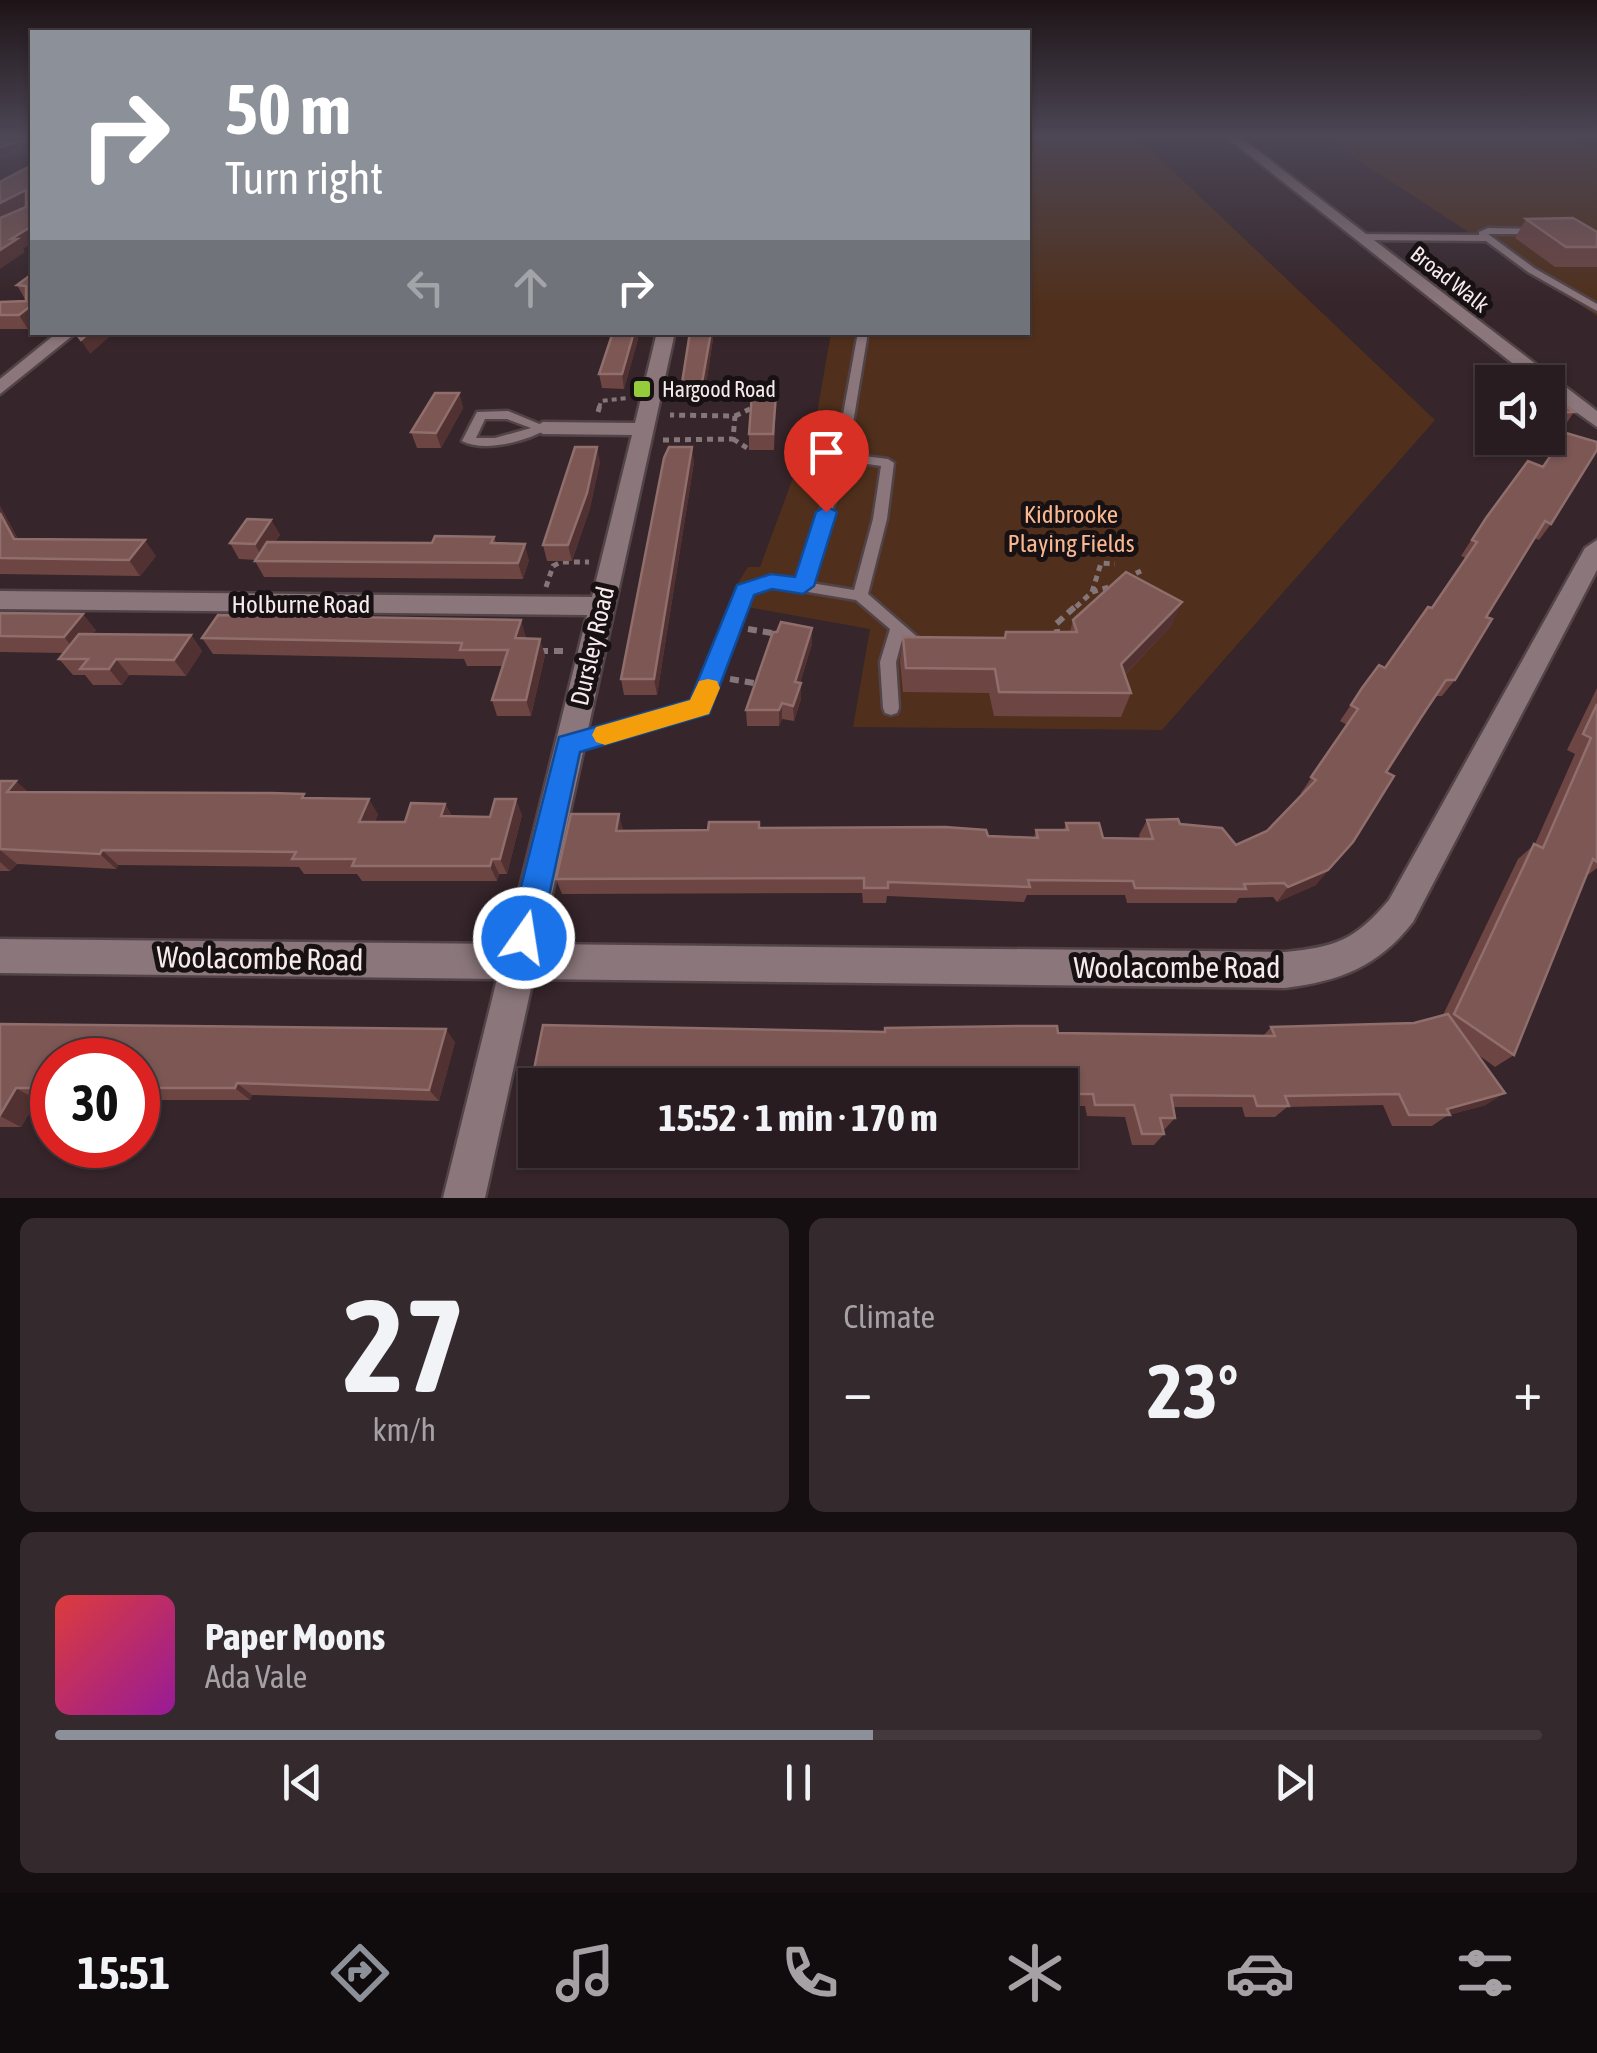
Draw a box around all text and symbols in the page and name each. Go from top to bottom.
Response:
text: 50 m [225,69,351,149]
icon: right [60,70,190,200]
text: Turn right [225,152,383,204]
street label: Broad Walk [1406,240,1494,318]
icon: left [398,260,453,315]
icon: ahead [503,260,558,315]
icon: right [608,260,663,315]
map controls [1475,365,1565,455]
button: sound [1475,365,1565,455]
place label: Hargood Road [662,376,776,402]
marker: Hargood Road [631,378,653,400]
pin [784,410,869,513]
icon: arrive [799,425,854,480]
park label: Kidbrooke Playing Fields [1007,500,1135,557]
street label: Dursley Road [565,584,619,708]
street label: Holburne Road [232,590,370,618]
position arrow [472,886,576,990]
street label: Woolacombe Road [156,939,364,977]
street label: Woolacombe Road [1074,950,1280,984]
speed limit sign: 30 [30,1038,160,1168]
text: 15:52 · 1 min · 170 m [658,1096,938,1139]
text: 27 [343,1271,465,1420]
text: Climate [844,1298,935,1335]
text: 23° [1147,1348,1238,1434]
text: − [844,1359,872,1422]
text: + [1513,1359,1542,1422]
text: km/h [373,1411,436,1448]
text: Paper Moons [205,1615,385,1658]
text: Ada Vale [205,1658,307,1695]
icon: previous [275,1755,330,1810]
icon: pause [771,1755,826,1810]
icon: next [1267,1755,1322,1810]
icon: directions [325,1938,395,2008]
icon: music [550,1938,620,2008]
icon: phone [775,1938,845,2008]
icon: climate [1000,1938,1070,2008]
icon: car [1225,1938,1295,2008]
icon: filters [1450,1938,1520,2008]
text: 15:51 [77,1947,170,1999]

